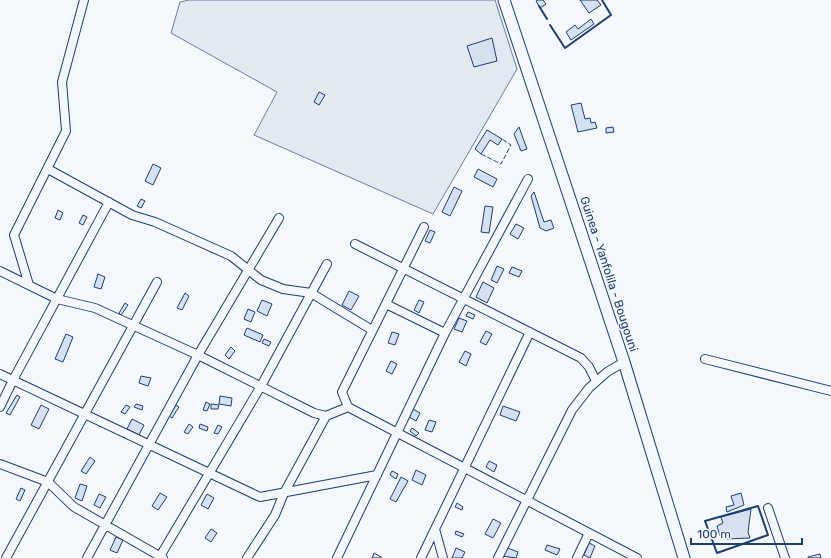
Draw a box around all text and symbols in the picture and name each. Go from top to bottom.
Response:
street label: Guinea - Yanfolila - Bougouni [577,194,641,354]
scale bar [691,520,802,546]
text: 100 m [697,527,731,541]

